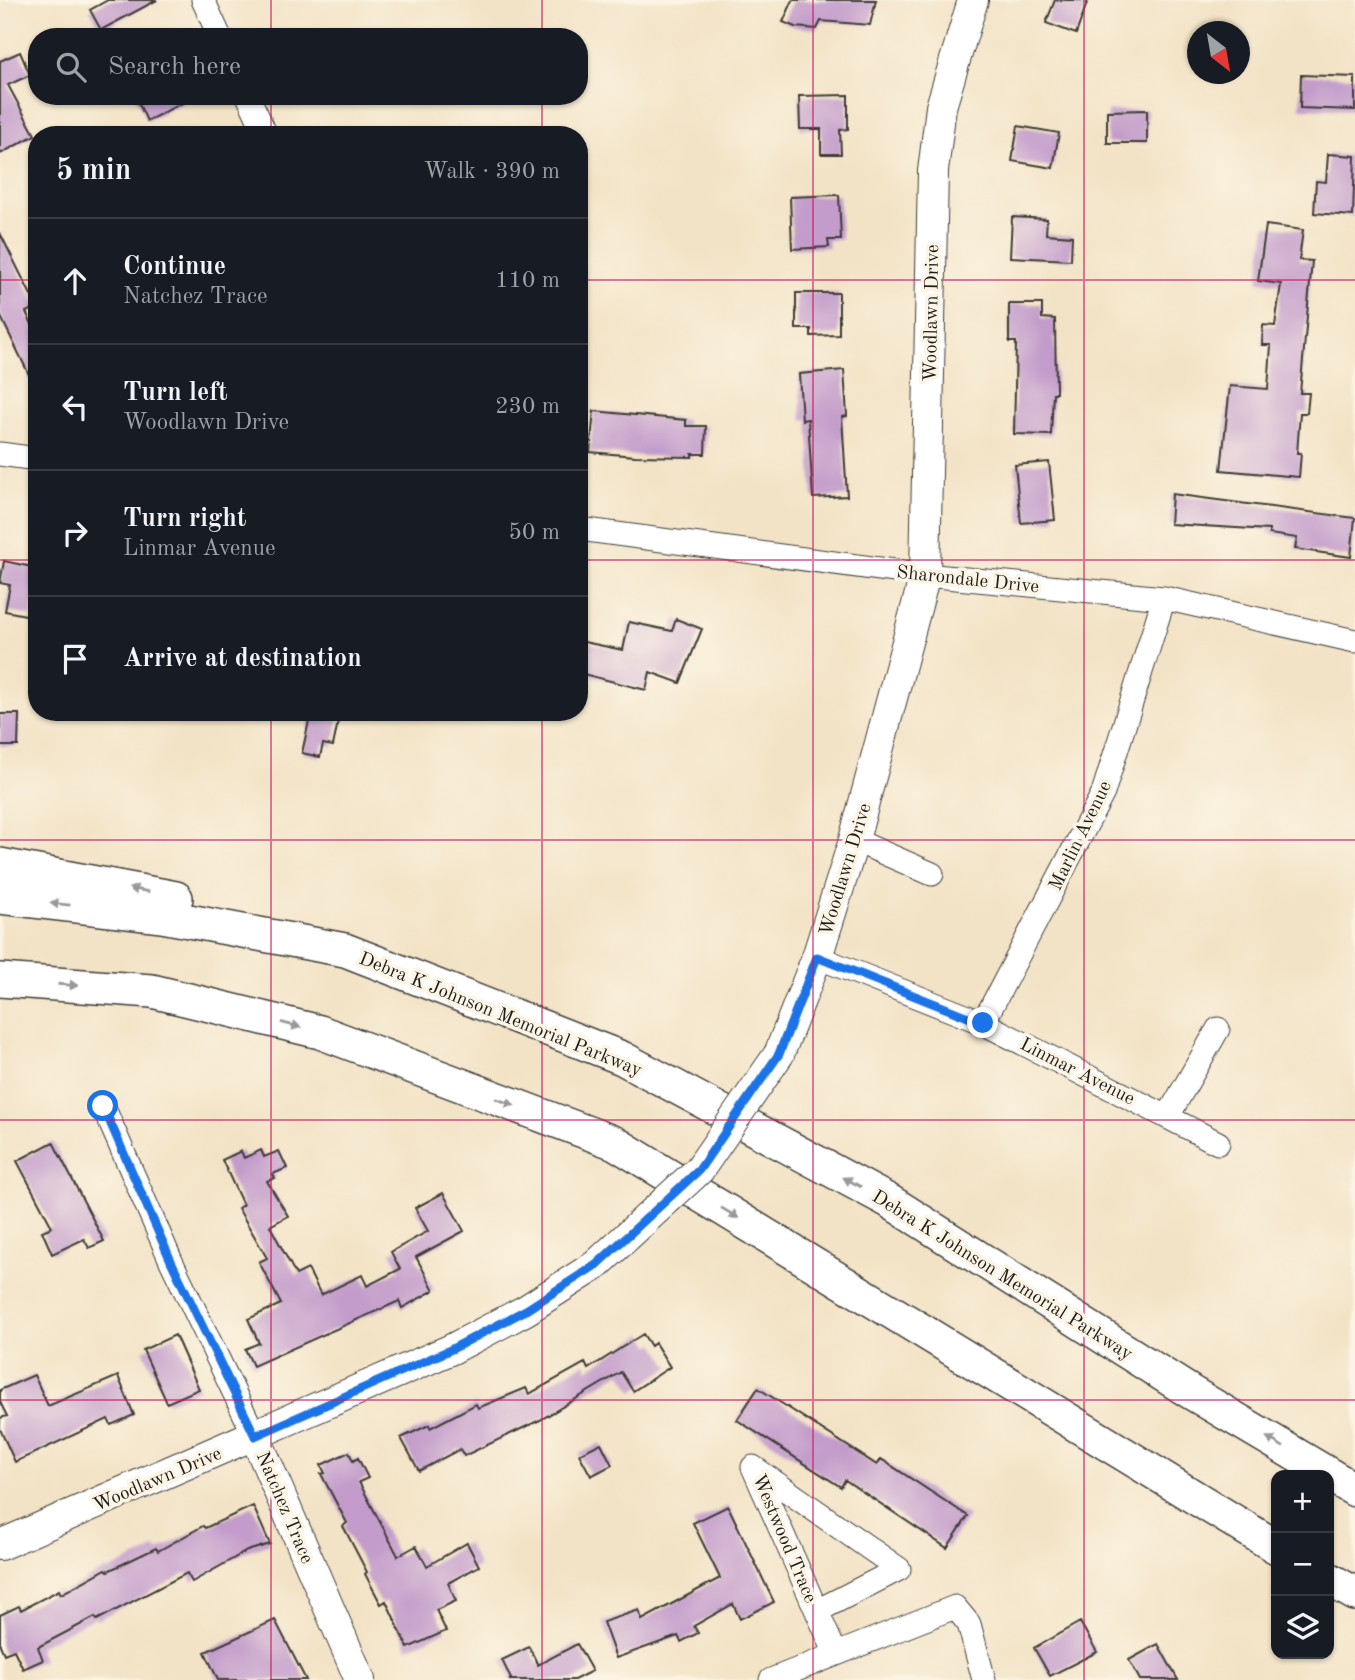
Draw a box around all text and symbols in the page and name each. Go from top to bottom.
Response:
north arrow [1187,21,1250,84]
search box [28,28,588,105]
icon: search [52,48,90,86]
text: Search here [108,54,241,80]
text: 5 min [56,156,131,186]
text: Walk · 390 m [424,160,560,183]
street label: Woodlawn Drive [922,244,943,382]
text: Continue [123,254,226,280]
icon: ahead [56,262,94,300]
text: 110 m [495,269,560,292]
text: Natchez Trace [123,285,268,308]
text: Turn left [123,380,228,406]
icon: left [56,388,94,426]
text: 230 m [495,395,560,418]
text: Woodlawn Drive [123,411,289,434]
text: Turn right [123,506,246,532]
icon: right [56,514,94,552]
text: 50 m [509,521,560,544]
text: Linmar Avenue [123,537,276,560]
street label: Sharondale Drive [896,564,1040,597]
icon: arrive [56,640,94,678]
text: Arrive at destination [123,646,362,672]
street label: Marlin Avenue [1047,778,1116,894]
street label: Woodlawn Drive [817,801,876,938]
one-way arrow [128,884,150,895]
one-way arrow [49,899,71,910]
street label: Debra K Johnson Memorial Parkway [356,950,644,1081]
one-way arrow [57,980,79,991]
route end [967,1007,998,1038]
one-way arrow [280,1020,302,1031]
street label: Linmar Avenue [1016,1035,1137,1109]
route start [87,1090,118,1121]
one-way arrow [495,1096,516,1107]
one-way arrow [842,1176,862,1187]
street label: Debra K Johnson Memorial Parkway [868,1188,1135,1365]
one-way arrow [721,1206,740,1219]
one-way arrow [1266,1436,1285,1449]
street label: Woodlawn Drive [91,1445,225,1516]
street label: Natchez Trace [252,1449,316,1567]
map controls [1271,1470,1334,1659]
button: + [1271,1470,1334,1533]
street label: Westwood Trace [748,1472,819,1606]
button: − [1271,1533,1334,1596]
button: layers [1271,1596,1334,1659]

